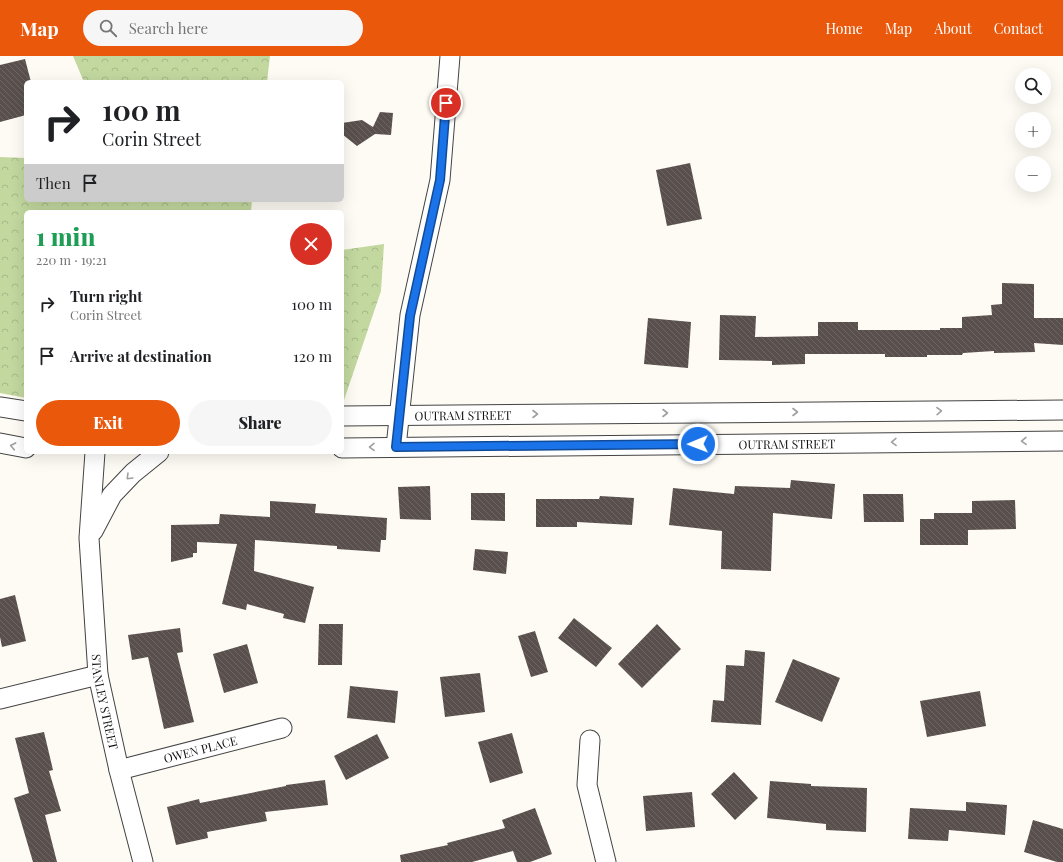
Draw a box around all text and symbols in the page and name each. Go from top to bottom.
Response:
search box [83,10,363,46]
text: Map [20,15,59,41]
icon: search [97,17,119,39]
text: Search here [129,18,208,38]
text: Home [825,19,863,38]
text: Map [885,19,912,38]
text: About [934,19,972,38]
text: Contact [994,19,1043,38]
map controls [1015,68,1051,192]
button: search [1015,68,1051,104]
pin [429,86,463,120]
text: 100 m [102,91,181,128]
icon: arrive [435,92,457,114]
icon: right [36,96,88,148]
button: + [1015,112,1051,148]
text: Corin Street [102,127,201,151]
button: − [1015,156,1051,192]
icon: arrive [79,172,101,194]
text: Then [36,173,71,193]
text: 1 min [36,220,95,252]
button: close [290,223,332,265]
text: 220 m · 19:21 [36,251,107,268]
text: Turn right [70,286,143,306]
icon: right [36,293,58,315]
text: 100 m [291,294,332,314]
text: Corin Street [70,306,142,323]
icon: arrive [36,345,58,367]
text: Arrive at destination [70,346,212,366]
text: 120 m [293,346,332,366]
button: Exit [36,400,180,446]
button: Share [188,400,332,446]
street label: OUTRAM STREET [415,407,512,423]
one-way arrow [936,407,942,415]
one-way arrow [792,408,798,416]
one-way arrow [662,409,668,417]
one-way arrow [532,410,538,418]
position arrow [677,423,719,465]
street label: OUTRAM STREET [738,435,836,452]
one-way arrow [1021,437,1027,445]
one-way arrow [891,438,897,446]
one-way arrow [10,442,16,450]
one-way arrow [369,443,375,452]
one-way arrow [126,472,134,480]
street label: STANLEY STREET [89,653,122,752]
street label: OWEN PLACE [162,732,239,766]

